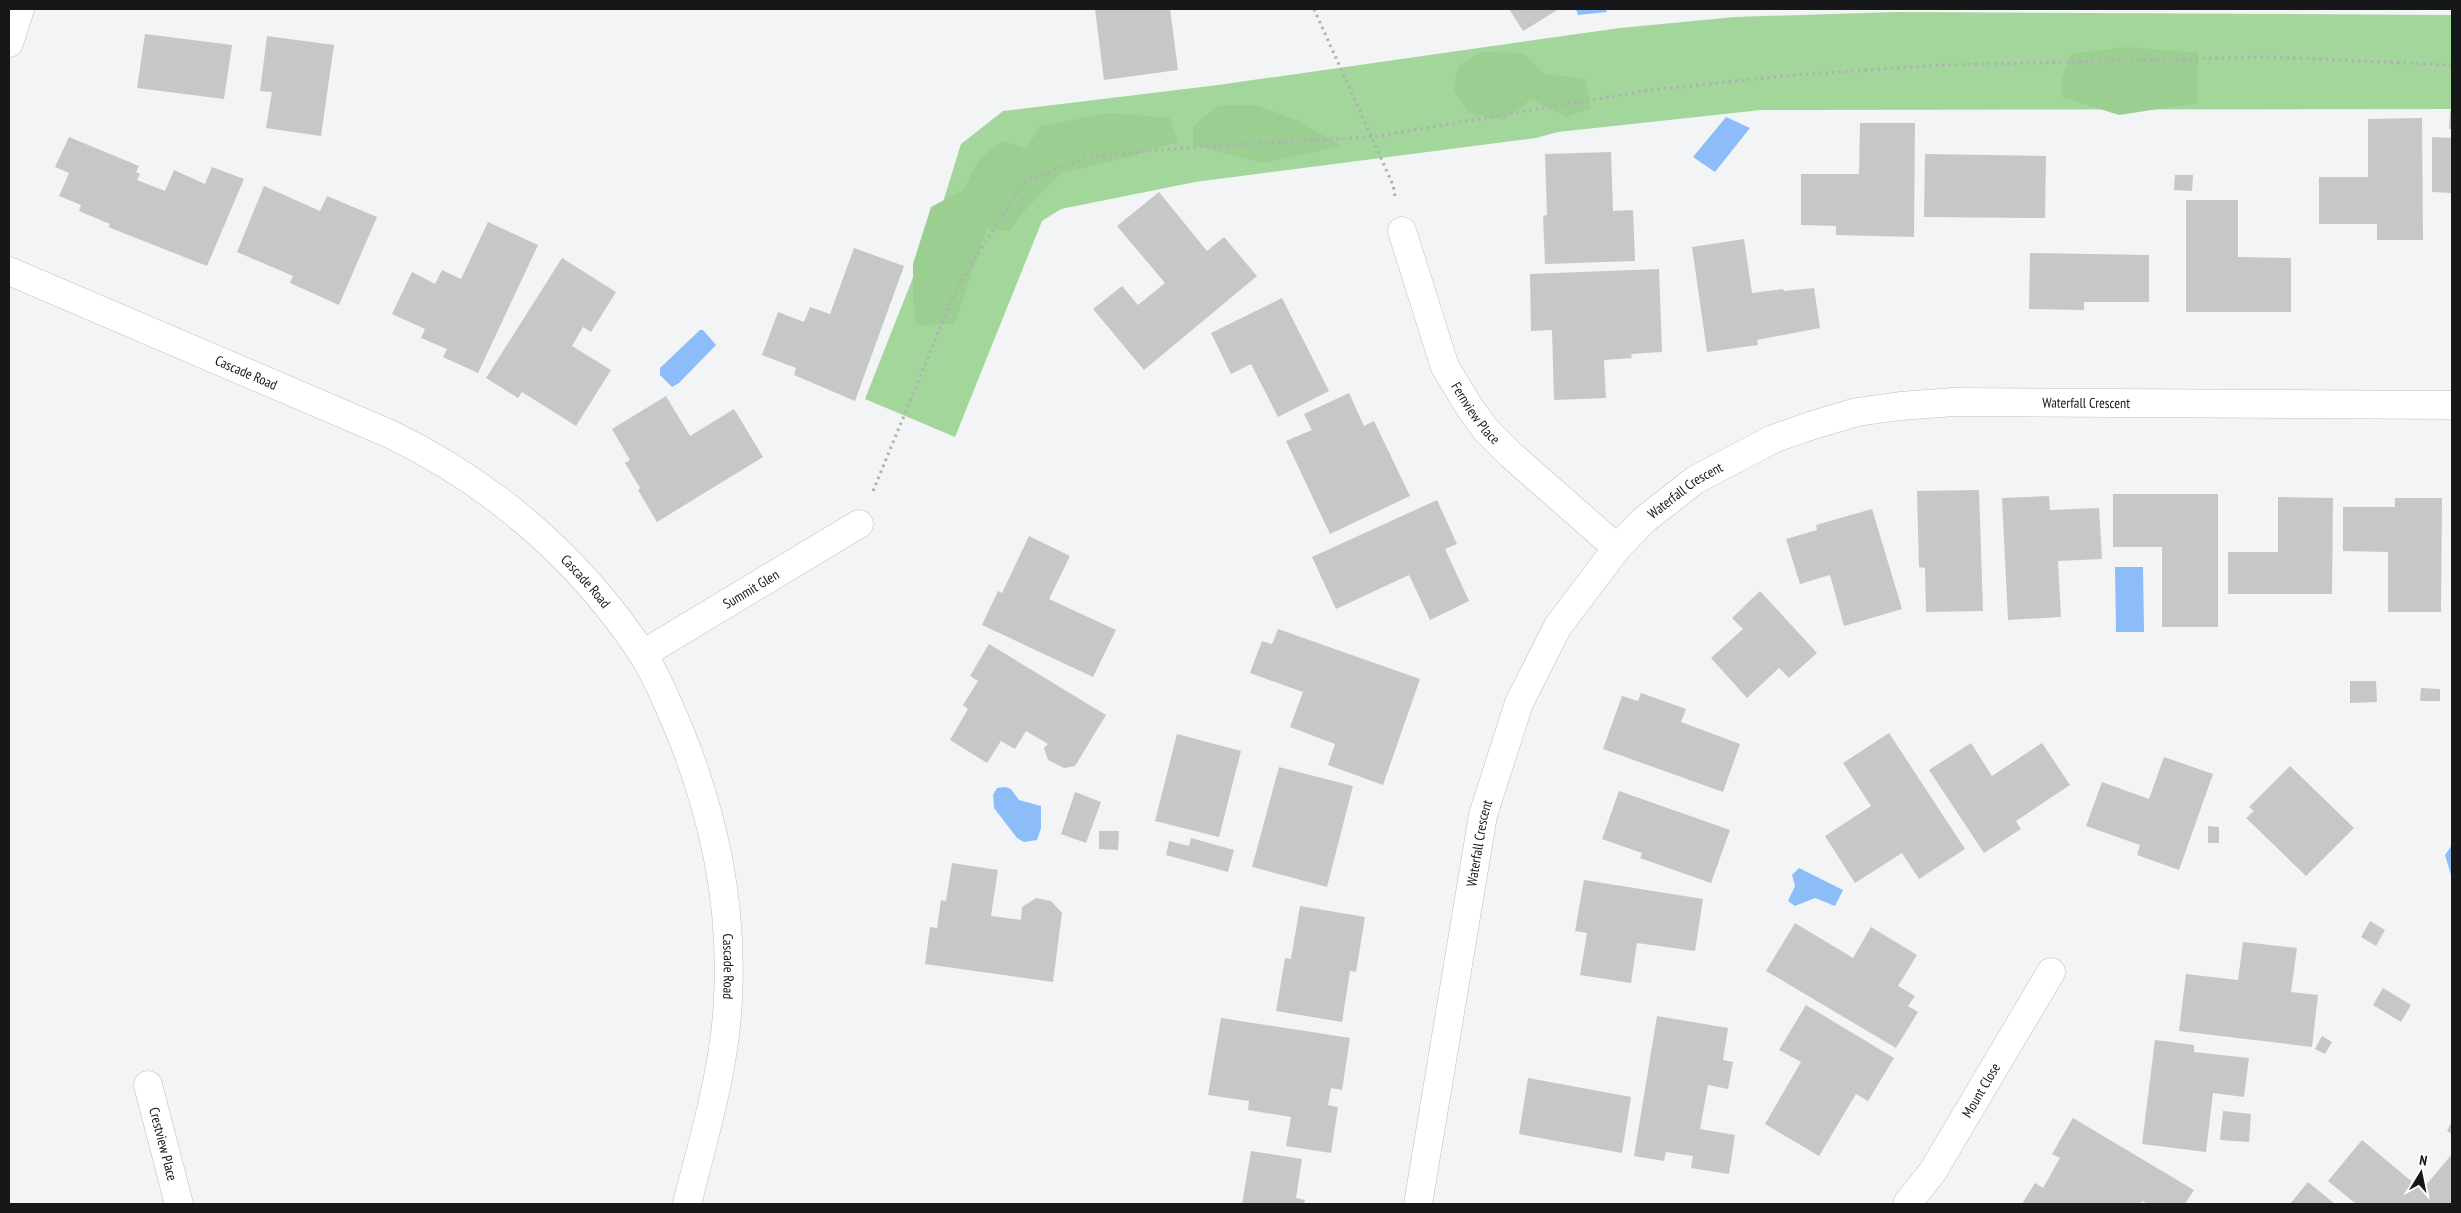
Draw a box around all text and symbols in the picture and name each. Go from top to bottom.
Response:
street label: Cascade Road [212,351,280,394]
street label: Fernview Place [1447,379,1504,448]
street label: Waterfall Crescent [2042,394,2130,412]
street label: Waterfall Crescent [1644,458,1726,523]
street label: Cascade Road [557,551,615,612]
street label: Summit Glen [720,565,782,613]
street label: Waterfall Crescent [1462,797,1496,888]
street label: Cascade Road [719,933,738,1000]
street label: Mount Close [1958,1059,2004,1121]
street label: Crestview Place [145,1105,182,1183]
north arrow [2396,1148,2446,1198]
text: N [2418,1151,2429,1170]

